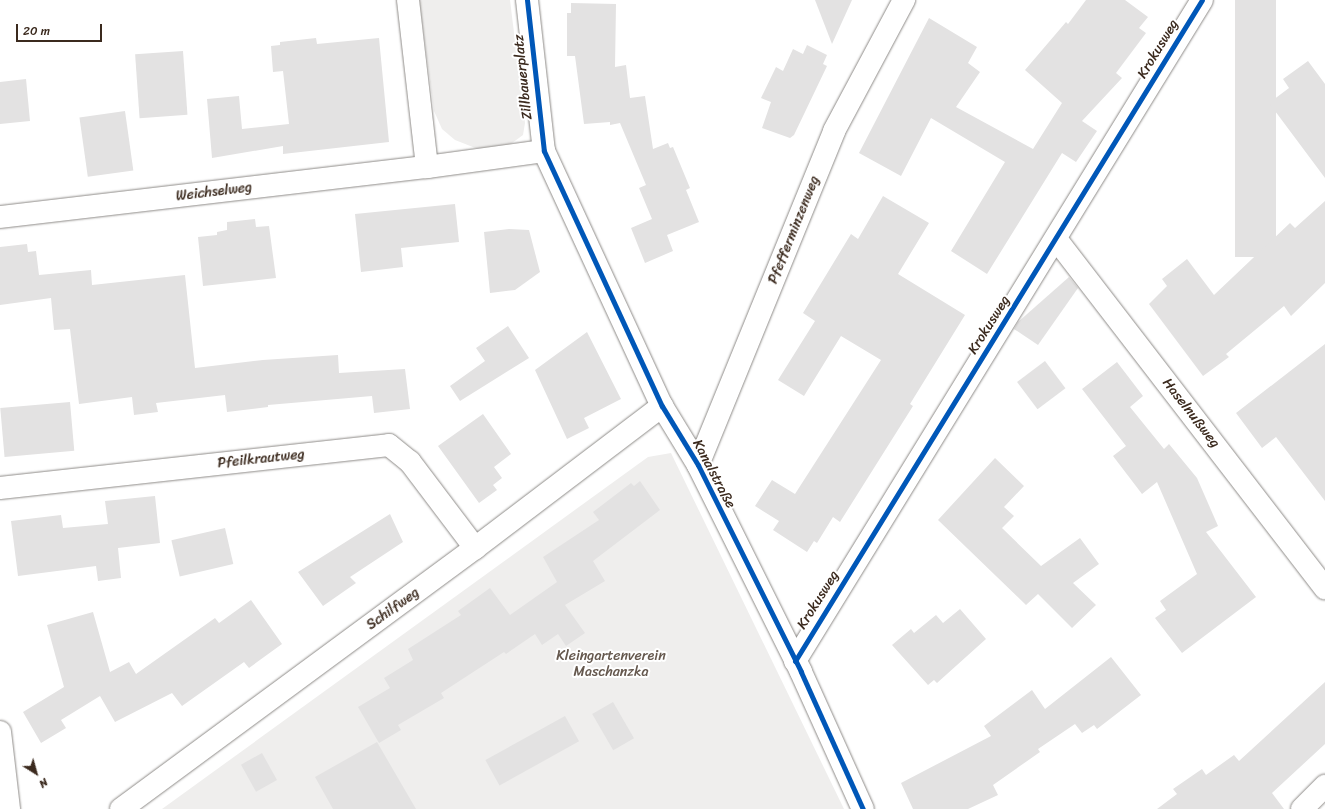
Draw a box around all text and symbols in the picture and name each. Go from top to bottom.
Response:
scale bar [18,16,104,42]
street label: Krokusweg [1134,17,1182,81]
text: 20 m [23,20,50,42]
street label: Zillbauerplatz [510,34,536,120]
street label: Pfefferminzenweg [765,174,823,286]
street label: Weichselweg [175,179,253,205]
street label: Krokusweg [965,293,1013,357]
street label: Haselnußweg [1159,375,1223,451]
street label: Kanalstraße [689,437,739,511]
street label: Pfeilkrautweg [217,446,305,472]
street label: Krokusweg [794,568,842,632]
street label: Schilfweg [363,584,423,634]
park label: Kleingartenverein Maschanzka [556,648,666,680]
north arrow [16,753,56,793]
text: N [35,773,52,793]

